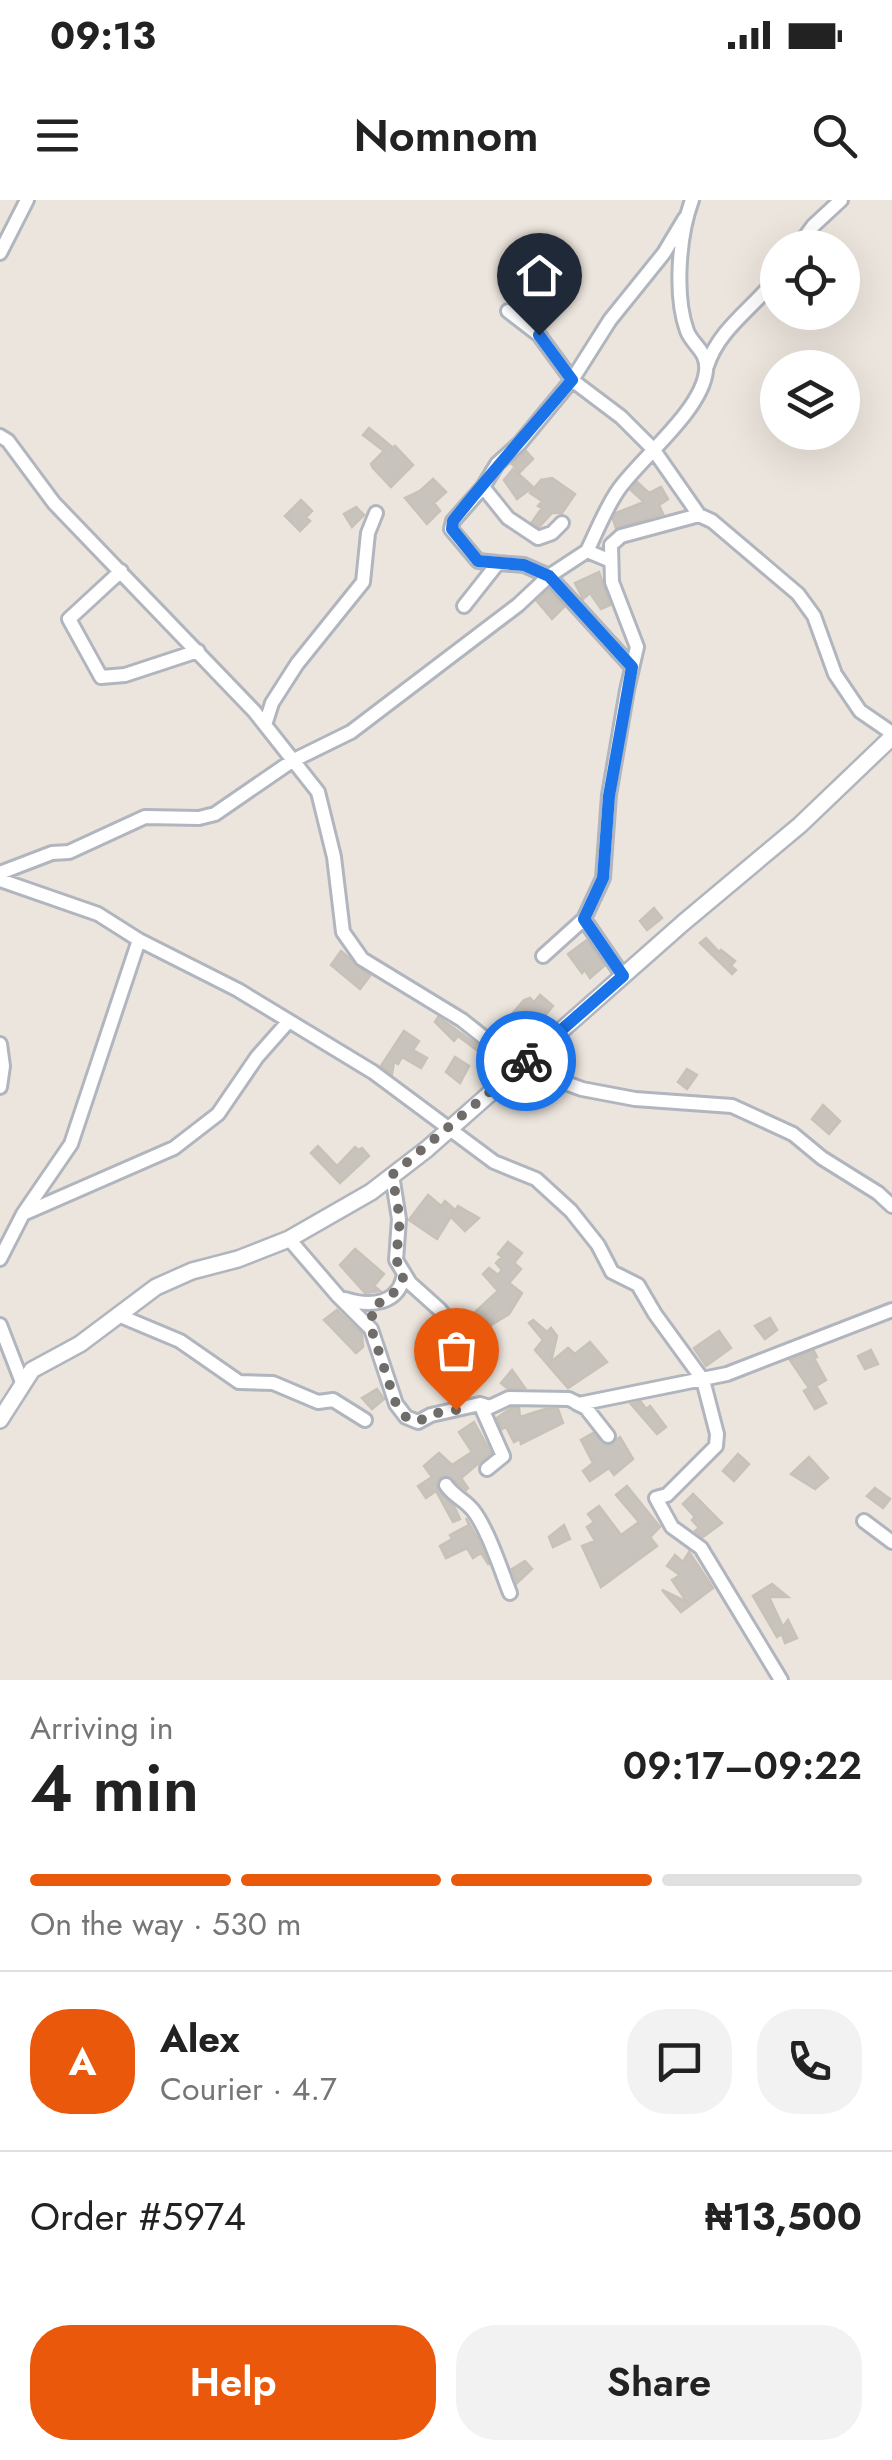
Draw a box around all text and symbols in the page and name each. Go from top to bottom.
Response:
text: 09:13 [50,8,156,63]
text: Nomnom [353,103,539,168]
icon: menu [30,108,85,163]
icon: search [807,108,862,163]
map controls [760,230,860,450]
button: locate [760,230,860,330]
pin [497,233,582,336]
icon: home [512,248,567,303]
button: layers [760,350,860,450]
courier [476,1011,576,1111]
icon: bike [499,1034,554,1089]
pin [414,1308,499,1411]
icon: bag [429,1323,484,1378]
text: Arriving in [30,1705,174,1751]
text: 09:17–09:22 [623,1738,862,1793]
text: 4 min [30,1741,199,1835]
text: On the way · 530 m [30,1901,301,1947]
button: chat [627,2009,732,2114]
button: phone [757,2009,862,2114]
text: Alex [160,2011,240,2066]
text: A [69,2034,96,2089]
text: Courier · 4.7 [160,2066,337,2112]
text: Order #5974 [30,2189,246,2244]
text: ₦13,500 [705,2189,862,2244]
button: Help [30,2325,436,2440]
button: Share [456,2325,862,2440]

